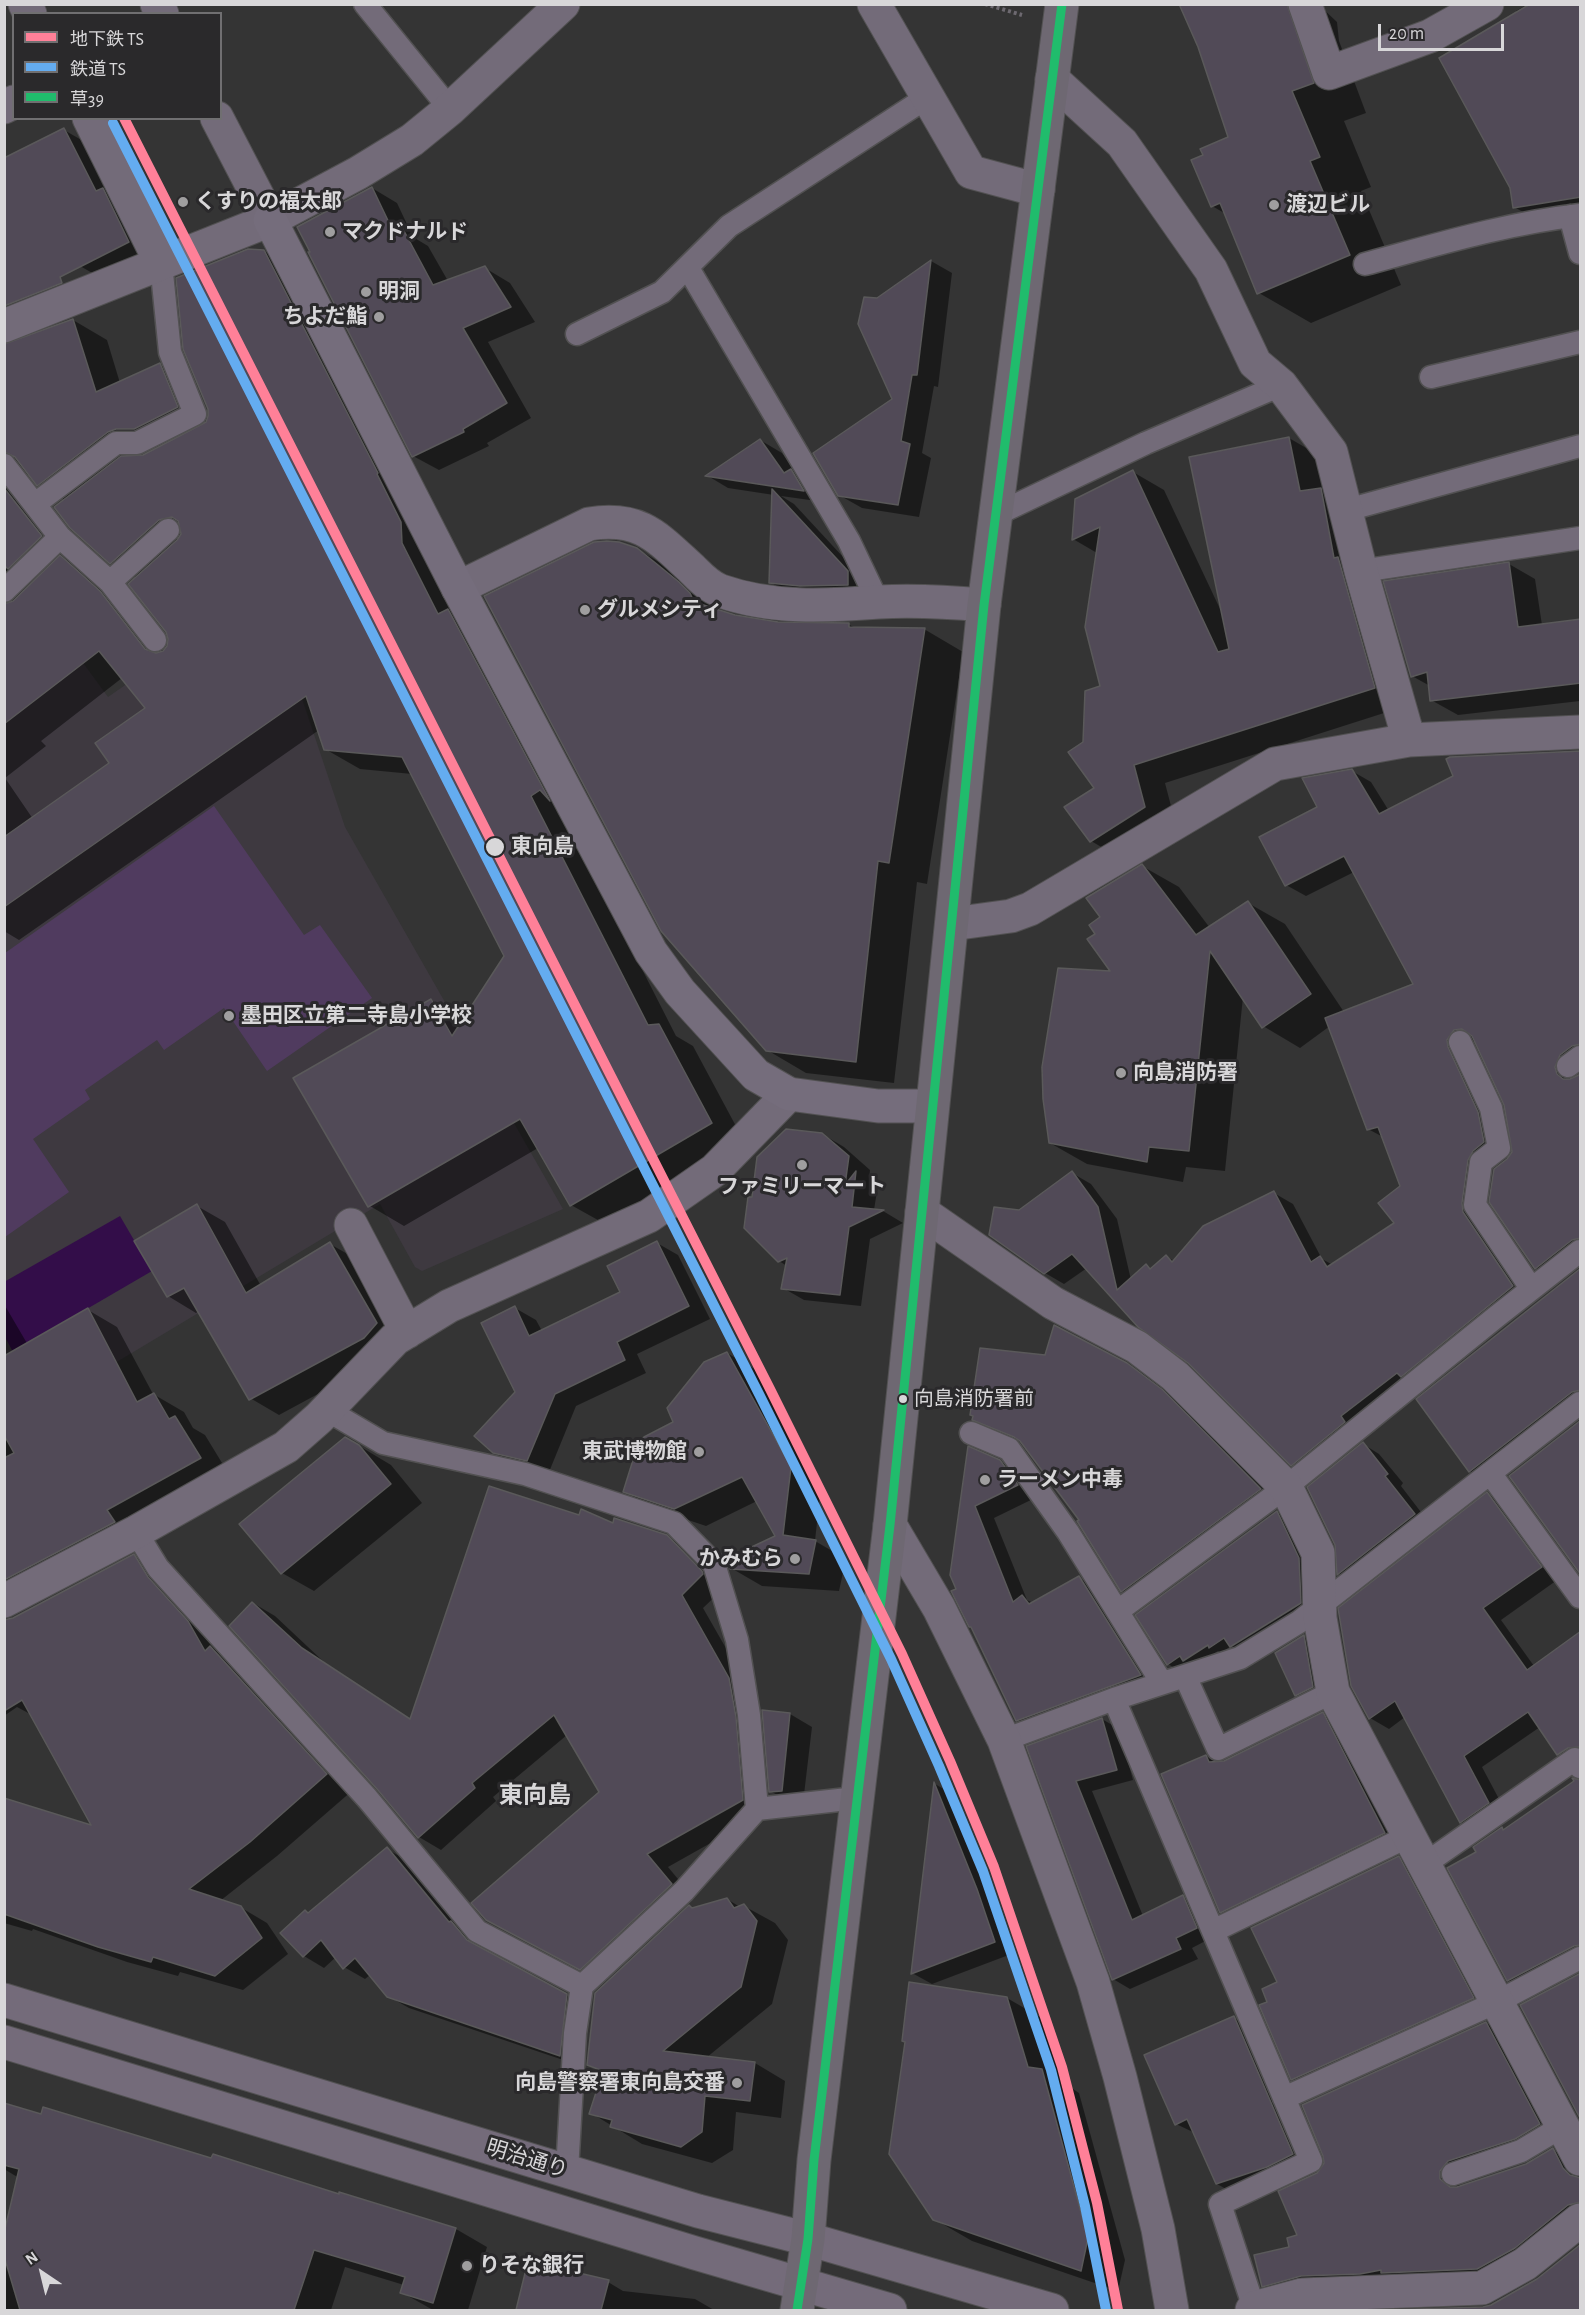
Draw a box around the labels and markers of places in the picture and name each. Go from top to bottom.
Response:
place label: くすりの福太郎 [195,189,342,215]
place label: 渡辺ビル [1286,192,1370,218]
marker: くすりの福太郎 [176,195,190,209]
marker: 渡辺ビル [1267,198,1281,212]
place label: マクドナルド [342,219,468,245]
marker: マクドナルド [323,225,337,239]
place label: 明洞 [378,279,420,305]
marker: 明洞 [359,285,373,299]
place label: ちよだ鮨 [283,304,367,330]
marker: ちよだ鮨 [372,310,386,324]
place label: グルメシティ [597,597,723,623]
marker: グルメシティ [578,603,592,617]
place label: 東向島 [511,834,574,860]
marker: 東向島 [484,836,506,858]
place label: 墨田区立第二寺島小学校 [241,1003,472,1029]
marker: 墨田区立第二寺島小学校 [222,1009,236,1023]
place label: 向島消防署 [1133,1060,1238,1086]
marker: 向島消防署 [1114,1066,1128,1080]
marker: ファミリーマート [795,1158,809,1172]
place label: ファミリーマート [718,1174,886,1200]
place label: 向島消防署前 [914,1387,1034,1411]
marker: 向島消防署前 [897,1393,909,1405]
place label: 東武博物館 [582,1439,687,1465]
marker: 東武博物館 [692,1445,706,1459]
place label: ラーメン中毒 [997,1467,1123,1493]
marker: ラーメン中毒 [978,1473,992,1487]
place label: かみむら [699,1546,783,1572]
marker: かみむら [788,1552,802,1566]
place label: 向島警察署東向島交番 [515,2070,725,2096]
marker: 向島警察署東向島交番 [730,2076,744,2090]
place label: りそな銀行 [479,2253,584,2279]
marker: りそな銀行 [460,2259,474,2273]

